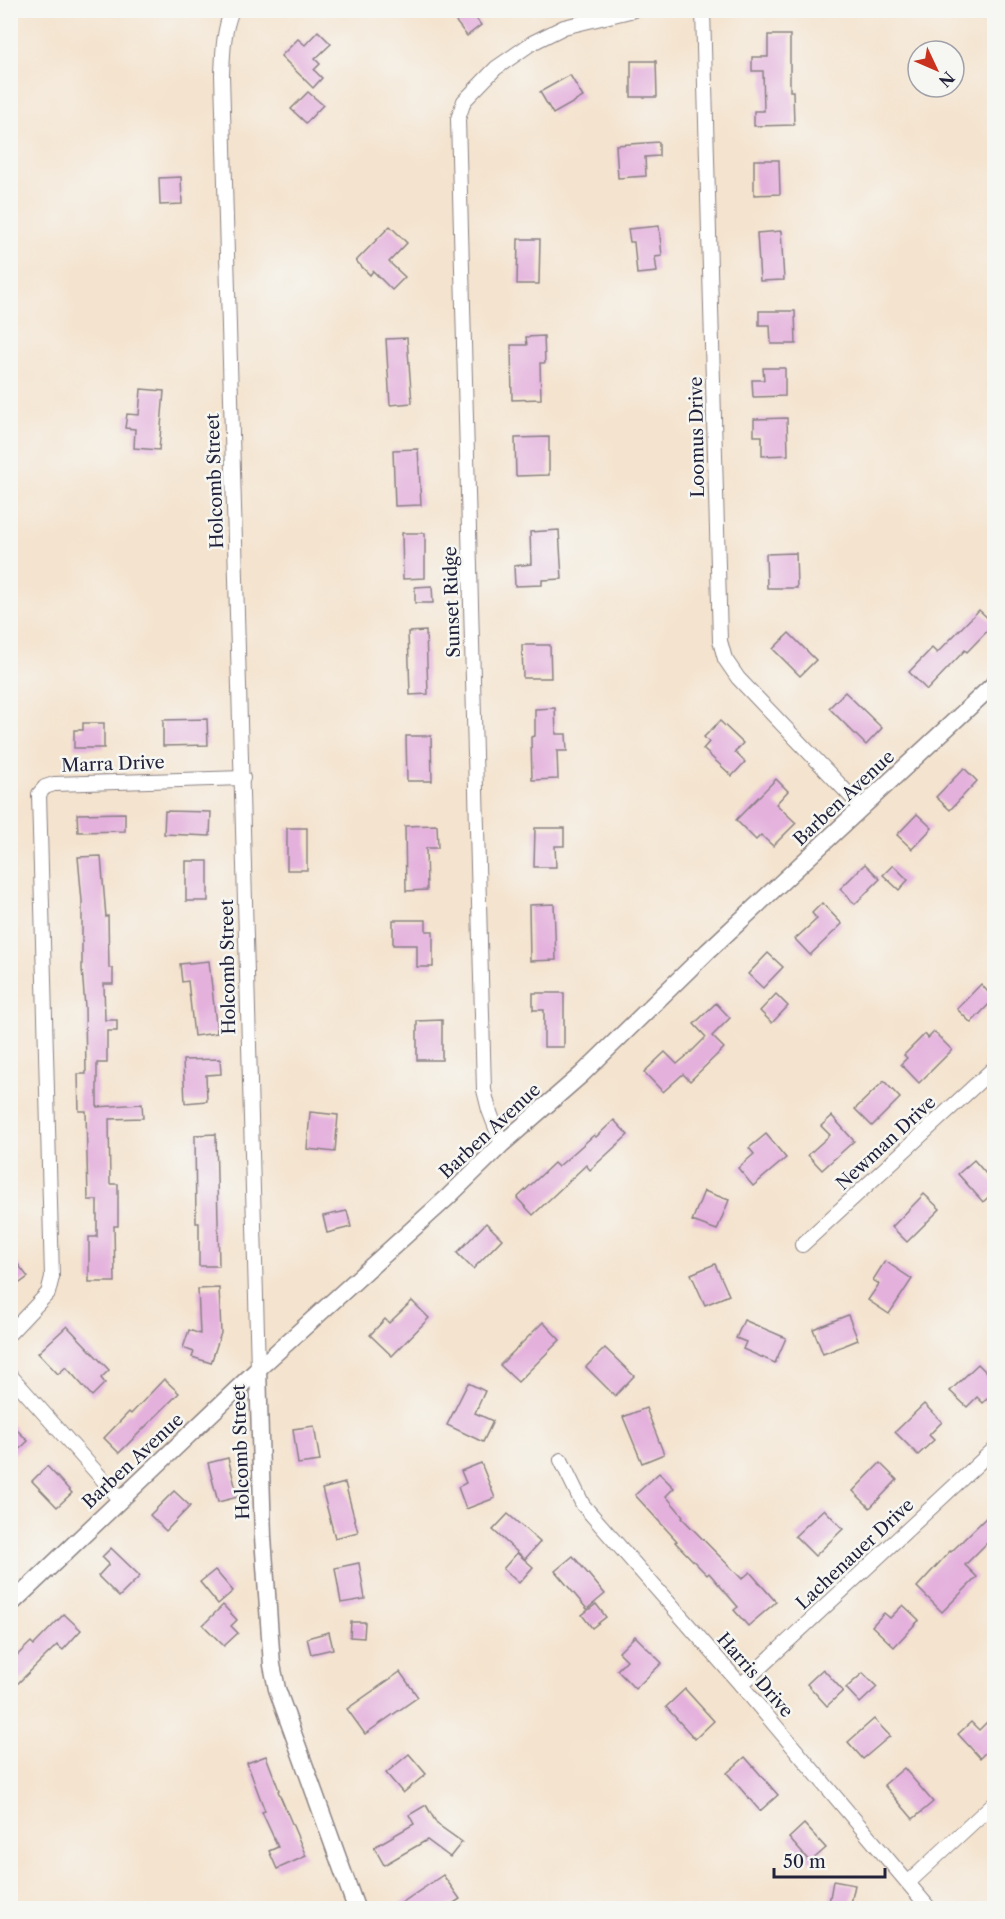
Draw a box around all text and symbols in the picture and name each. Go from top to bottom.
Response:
north arrow [906,39,966,99]
text: N [935,67,959,91]
street label: Loomus Drive [685,376,709,498]
street label: Holcomb Street [202,412,228,549]
street label: Sunset Ridge [439,546,465,658]
street label: Barben Avenue [789,746,899,850]
street label: Marra Drive [61,751,165,777]
street label: Holcomb Street [216,899,240,1035]
street label: Barben Avenue [435,1079,545,1183]
street label: Newman Drive [832,1091,940,1195]
street label: Holcomb Street [228,1383,254,1520]
street label: Barben Avenue [78,1409,188,1513]
street label: Lachenauer Drive [792,1494,918,1614]
street label: Harris Drive [712,1628,798,1722]
scale bar [774,1841,885,1879]
text: 50 m [783,1851,826,1873]

